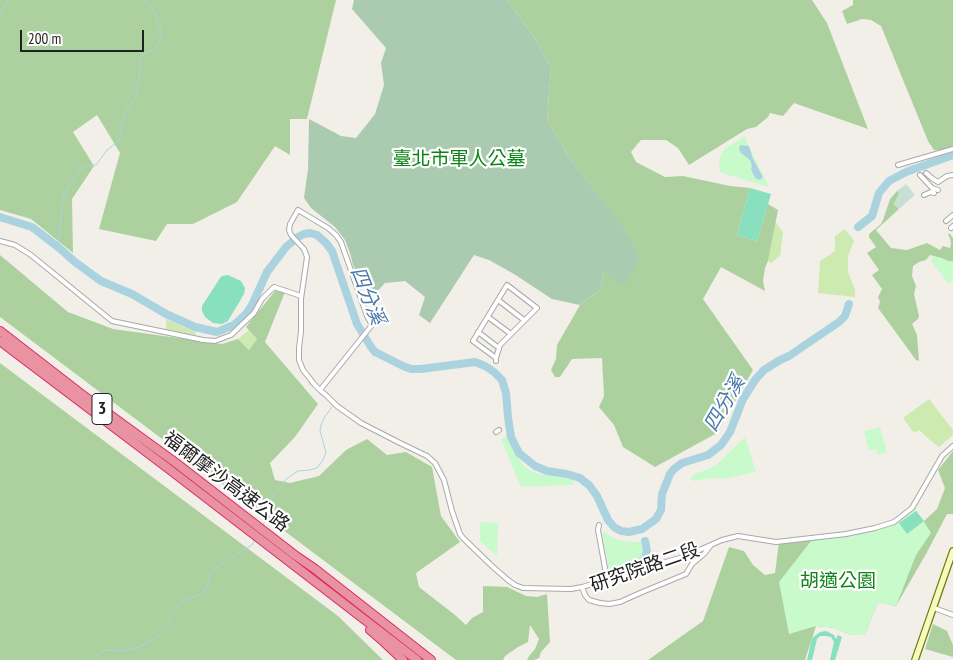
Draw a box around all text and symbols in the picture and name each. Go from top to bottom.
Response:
scale bar [22,20,146,52]
text: 200 m [28,29,61,48]
park label: 臺北市軍人公墓 [393,149,525,171]
water label: 四分溪 [345,264,389,328]
water label: 四分溪 [700,372,750,436]
road number: 3 [92,394,112,424]
street label: 福爾摩沙高速公路 [158,427,294,537]
street label: 研究院路二段 [587,539,703,597]
park label: 胡適公園 [800,571,876,593]

